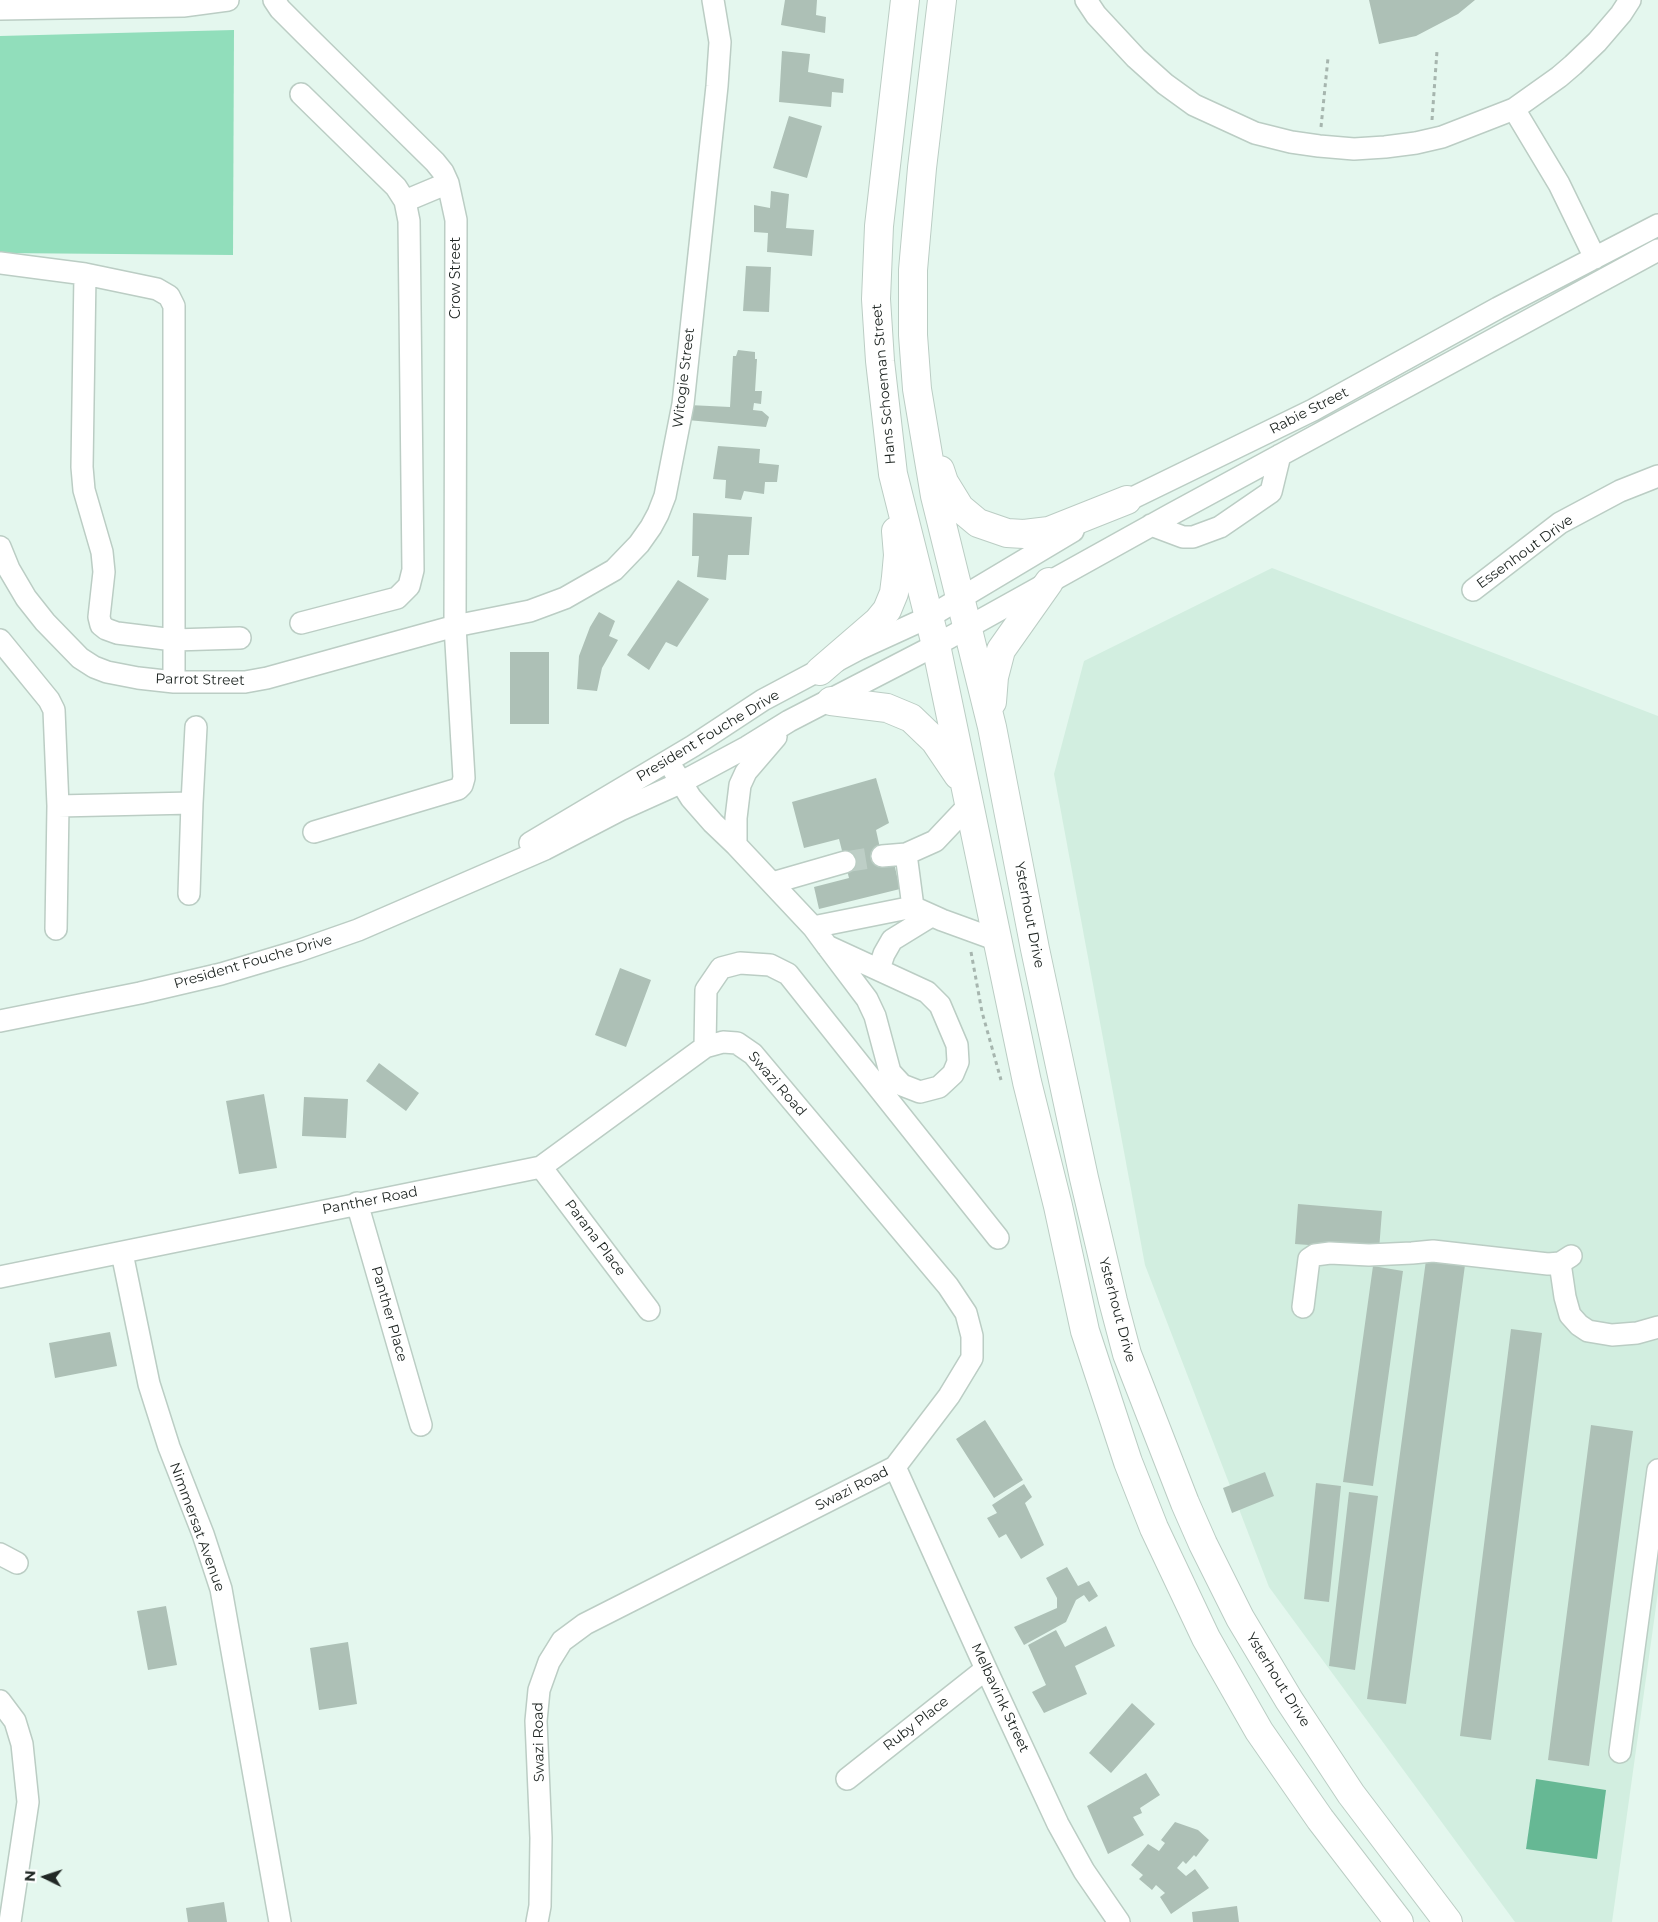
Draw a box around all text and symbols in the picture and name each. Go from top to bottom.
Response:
street label: Crow Street [448,237,464,319]
street label: Hans Schoeman Street [869,303,899,465]
street label: Witogie Street [670,327,698,429]
street label: Rabie Street [1267,384,1351,438]
street label: Essenhout Drive [1474,512,1576,592]
street label: Parrot Street [155,671,245,689]
street label: President Fouche Drive [633,687,783,785]
street label: Ysterhout Drive [1010,860,1048,970]
street label: President Fouche Drive [172,931,334,993]
street label: Swazi Road [744,1048,810,1120]
street label: Panther Road [321,1183,419,1219]
street label: Parana Place [561,1197,629,1279]
street label: Ysterhout Drive [1095,1256,1139,1364]
street label: Panther Place [367,1264,411,1364]
street label: Nimmersat Avenue [166,1460,228,1594]
street label: Swazi Road [813,1463,891,1515]
street label: Ysterhout Drive [1242,1630,1314,1730]
street label: Melbavink Street [967,1641,1033,1755]
street label: Ruby Place [880,1693,952,1755]
street label: Swazi Road [530,1702,548,1782]
north arrow [20,1852,70,1902]
text: N [21,1870,39,1882]

